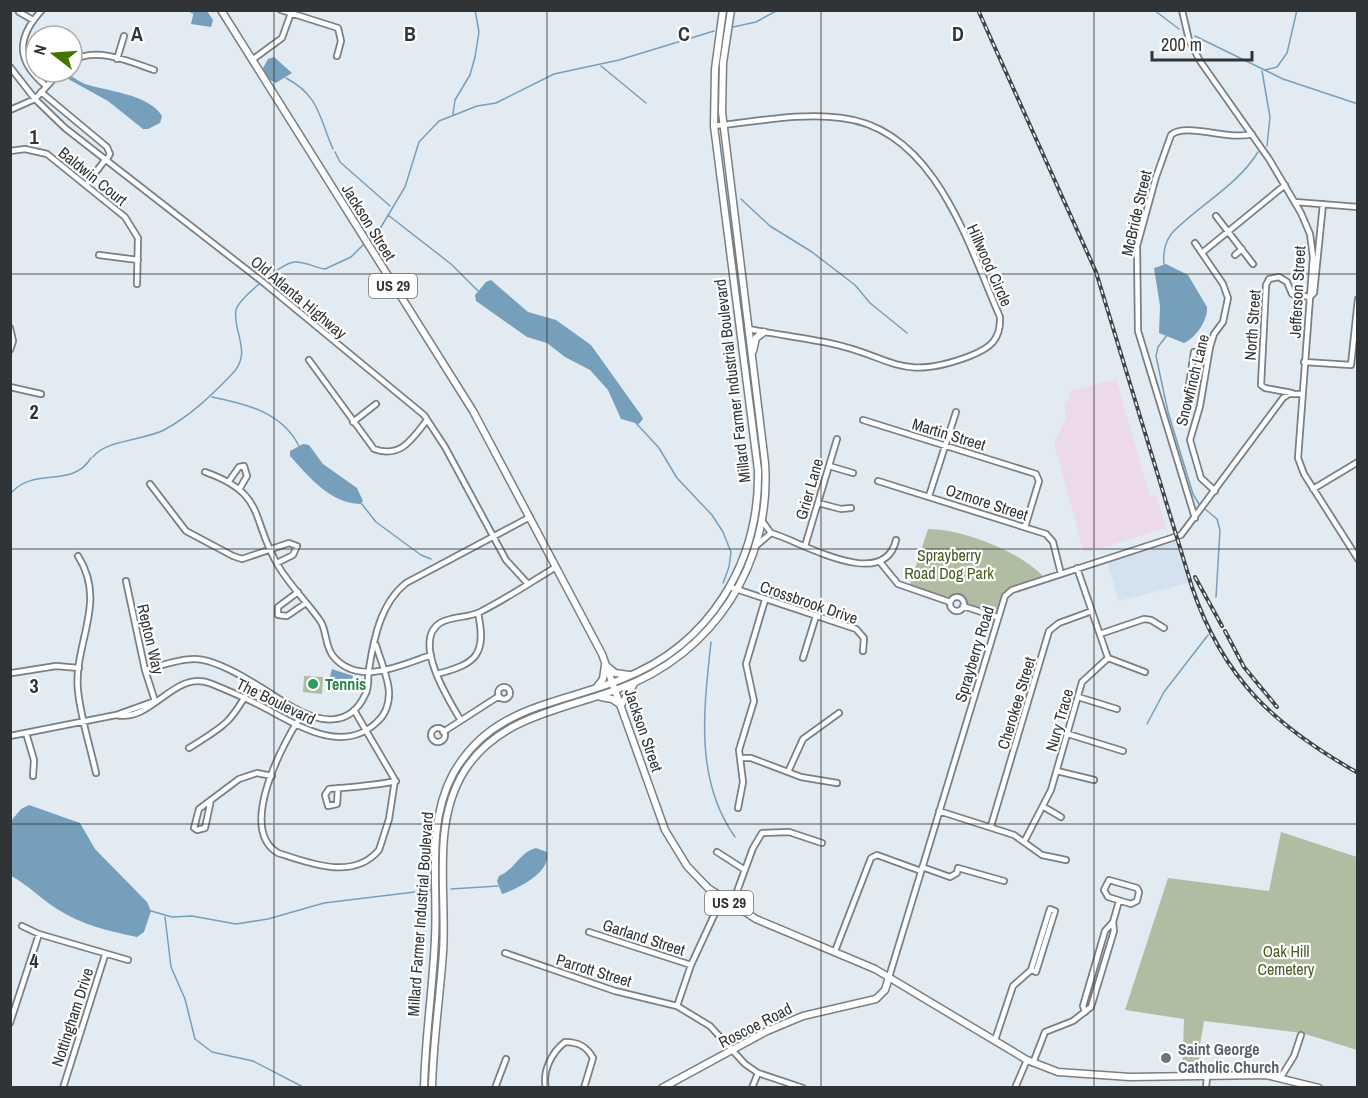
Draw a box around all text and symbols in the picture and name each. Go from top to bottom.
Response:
text: A [131,20,143,47]
text: B [404,20,416,47]
text: C [678,20,690,47]
text: D [952,20,964,47]
north arrow [24,24,84,84]
scale bar [1152,24,1252,62]
text: 200 m [1161,32,1202,57]
text: N [28,42,52,57]
text: 1 [29,123,39,150]
street label: Baldwin Court [54,142,132,211]
street label: McBride Street [1115,168,1157,258]
street label: Jackson Street [337,179,402,265]
street label: Hillwood Circle [962,220,1018,310]
street label: Jefferson Street [1284,245,1310,339]
street label: Old Atlanta Highway [246,250,352,344]
road number: US 29 [369,274,417,298]
street label: Millard Farmer Industrial Boulevard [709,278,755,484]
street label: North Street [1239,289,1265,361]
street label: Snowfinch Lane [1170,332,1214,428]
text: 2 [29,398,39,425]
street label: Martin Street [910,412,989,456]
street label: Grier Lane [790,456,828,522]
street label: Ozmore Street [943,478,1031,526]
park label: Sprayberry Road Dog Park [904,544,994,584]
street label: Crossbrook Drive [757,575,861,629]
street label: Repton Way [132,602,170,677]
street label: Sprayberry Road [949,603,999,705]
street label: Cherokee Street [992,654,1041,752]
text: 3 [29,672,39,699]
street label: The Boulevard [233,672,319,730]
place label: Tennis [325,673,366,695]
marker: Tennis [306,677,320,691]
street label: Jackson Street [619,685,669,775]
street label: Nury Trace [1040,686,1078,754]
street label: Millard Farmer Industrial Boulevard [402,811,438,1017]
road number: US 29 [705,891,753,915]
street label: Garland Street [600,913,688,961]
park label: Oak Hill Cemetery [1258,940,1315,980]
text: 4 [29,947,39,974]
street label: Parrott Street [553,948,635,992]
street label: Nottingham Drive [46,965,98,1069]
street label: Roscoe Road [715,997,795,1053]
place label: Saint George Catholic Church [1178,1038,1279,1078]
marker: Saint George Catholic Church [1159,1051,1173,1065]

